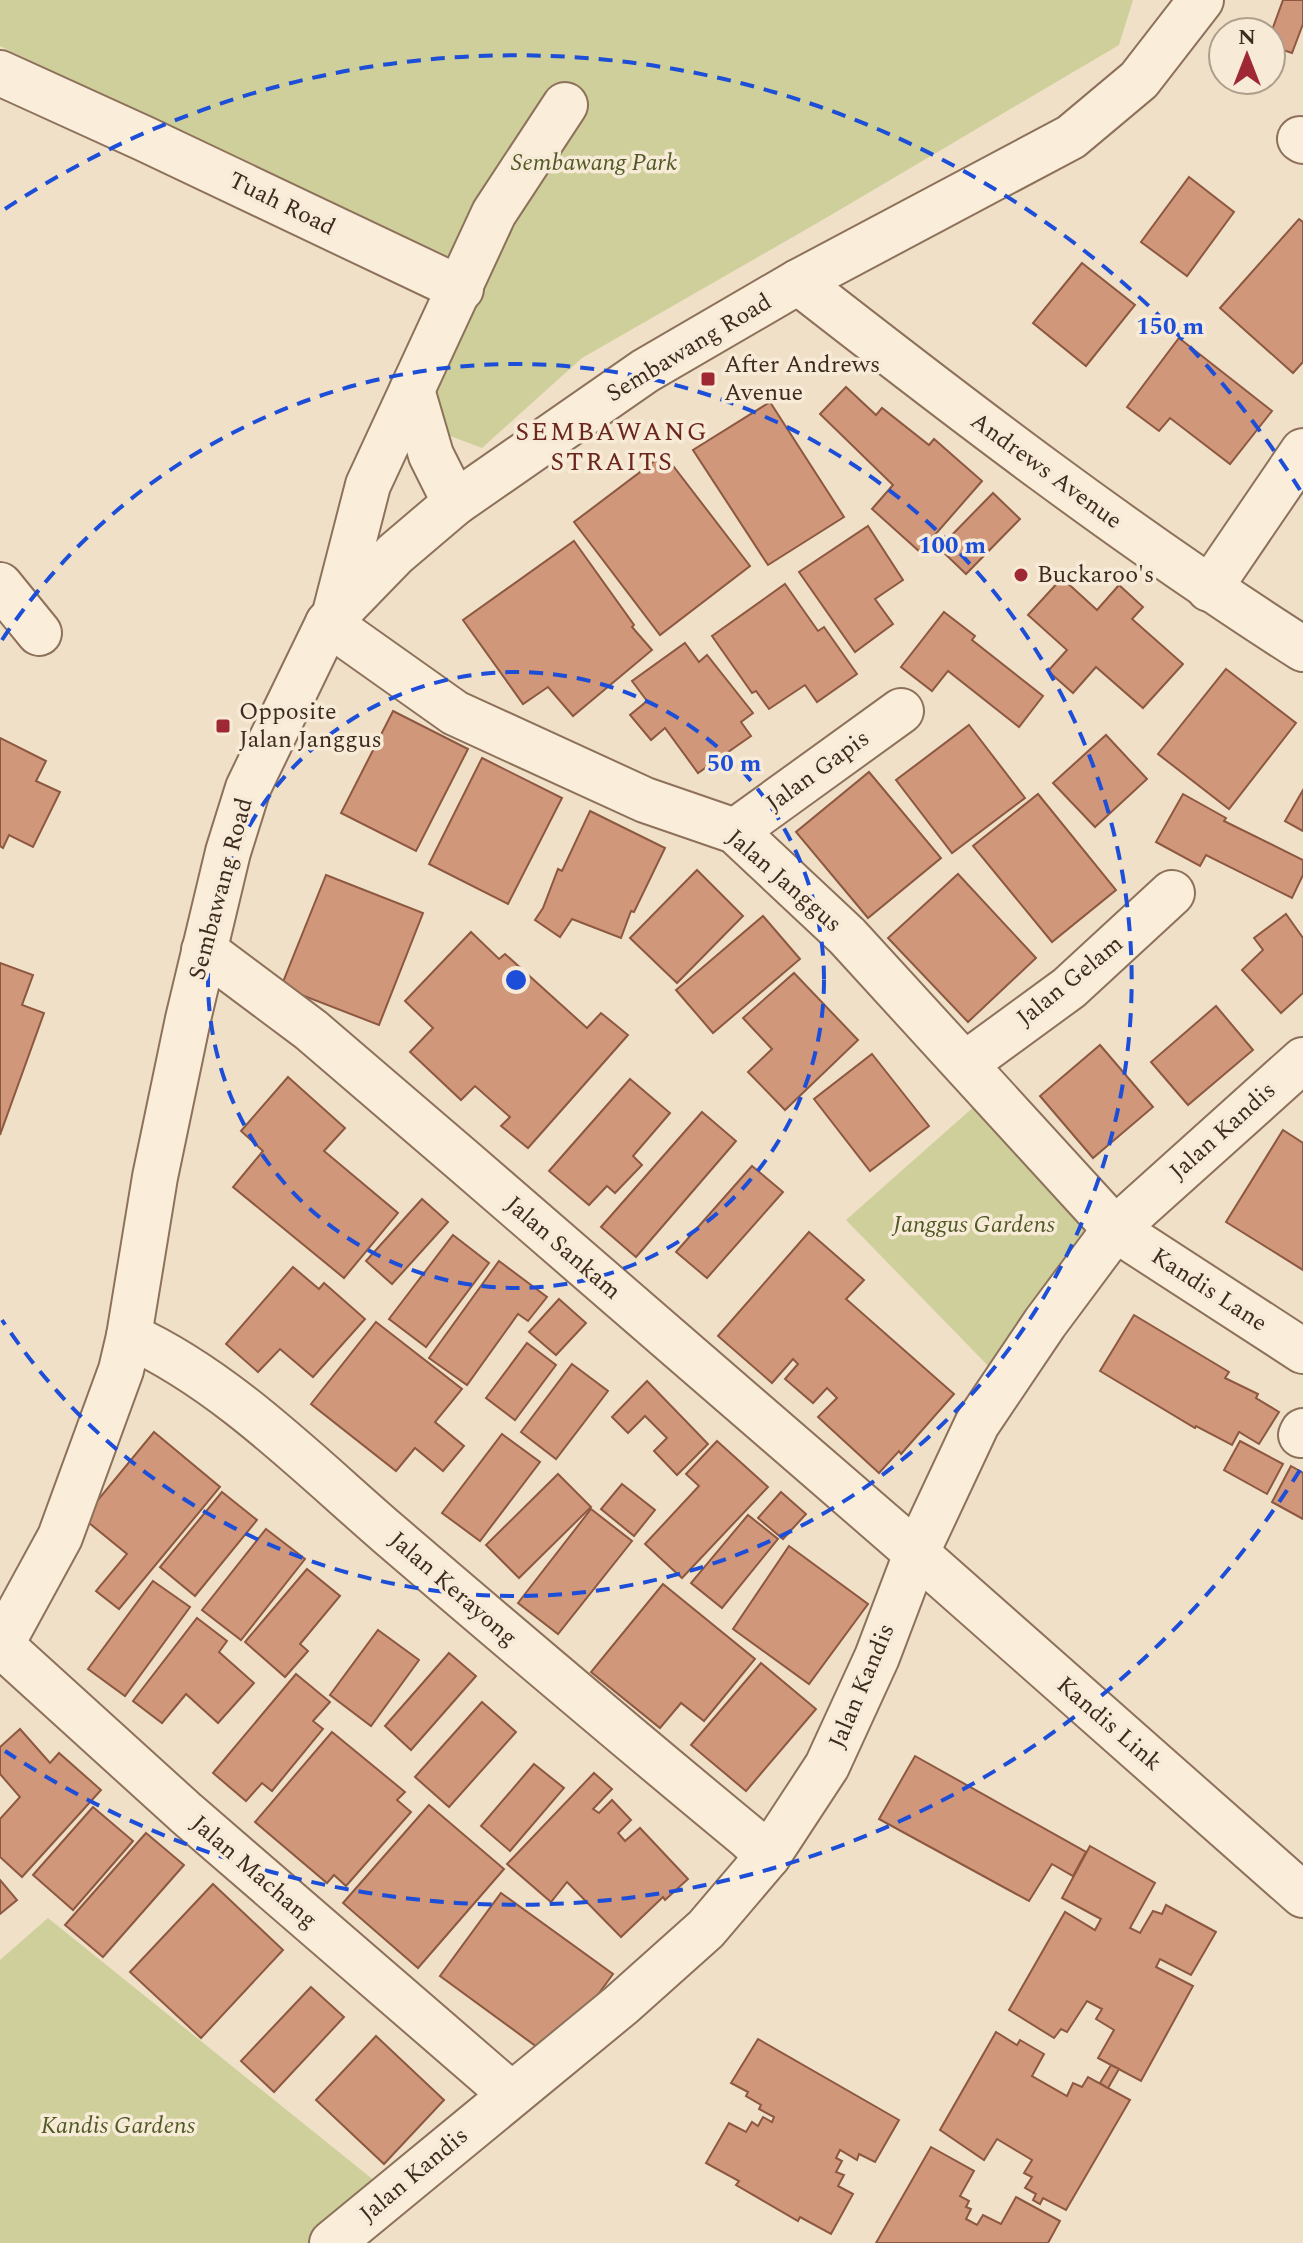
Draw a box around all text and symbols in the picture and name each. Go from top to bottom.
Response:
north arrow [1207,16,1287,96]
text: N [1238,21,1256,54]
park label: Sembawang Park [511,145,677,181]
street label: Tuah Road [222,163,342,245]
street label: Sembawang Road [599,284,779,412]
text: 150 m [1136,309,1204,345]
place label: After Andrews Avenue [724,347,880,411]
marker: After Andrews Avenue [699,370,717,388]
street label: Andrews Avenue [963,403,1129,539]
district label: SEMBAWANG STRAITS [515,412,709,482]
text: 100 m [918,528,986,564]
place label: Buckaroo's [1037,557,1154,593]
marker: Buckaroo's [1012,566,1030,584]
place label: Opposite Jalan Janggus [239,694,382,758]
marker: Opposite Jalan Janggus [214,717,232,735]
street label: Jalan Gapis [759,721,877,821]
text: 50 m [707,746,762,782]
street label: Sembawang Road [179,794,263,984]
street label: Jalan Janggus [718,821,850,941]
street label: Jalan Gelam [1009,927,1131,1035]
centre of rings [502,966,530,994]
street label: Jalan Kandis [1162,1073,1284,1189]
street label: Jalan Sankam [497,1187,629,1309]
park label: Janggus Gardens [891,1207,1055,1243]
street label: Kandis Lane [1144,1239,1274,1341]
street label: Jalan Kerayong [381,1523,525,1655]
street label: Jalan Kandis [819,1618,905,1754]
street label: Kandis Link [1048,1668,1170,1780]
street label: Jalan Machang [183,1807,325,1937]
park label: Kandis Gardens [41,2108,196,2144]
street label: Jalan Kandis [352,2119,476,2231]

